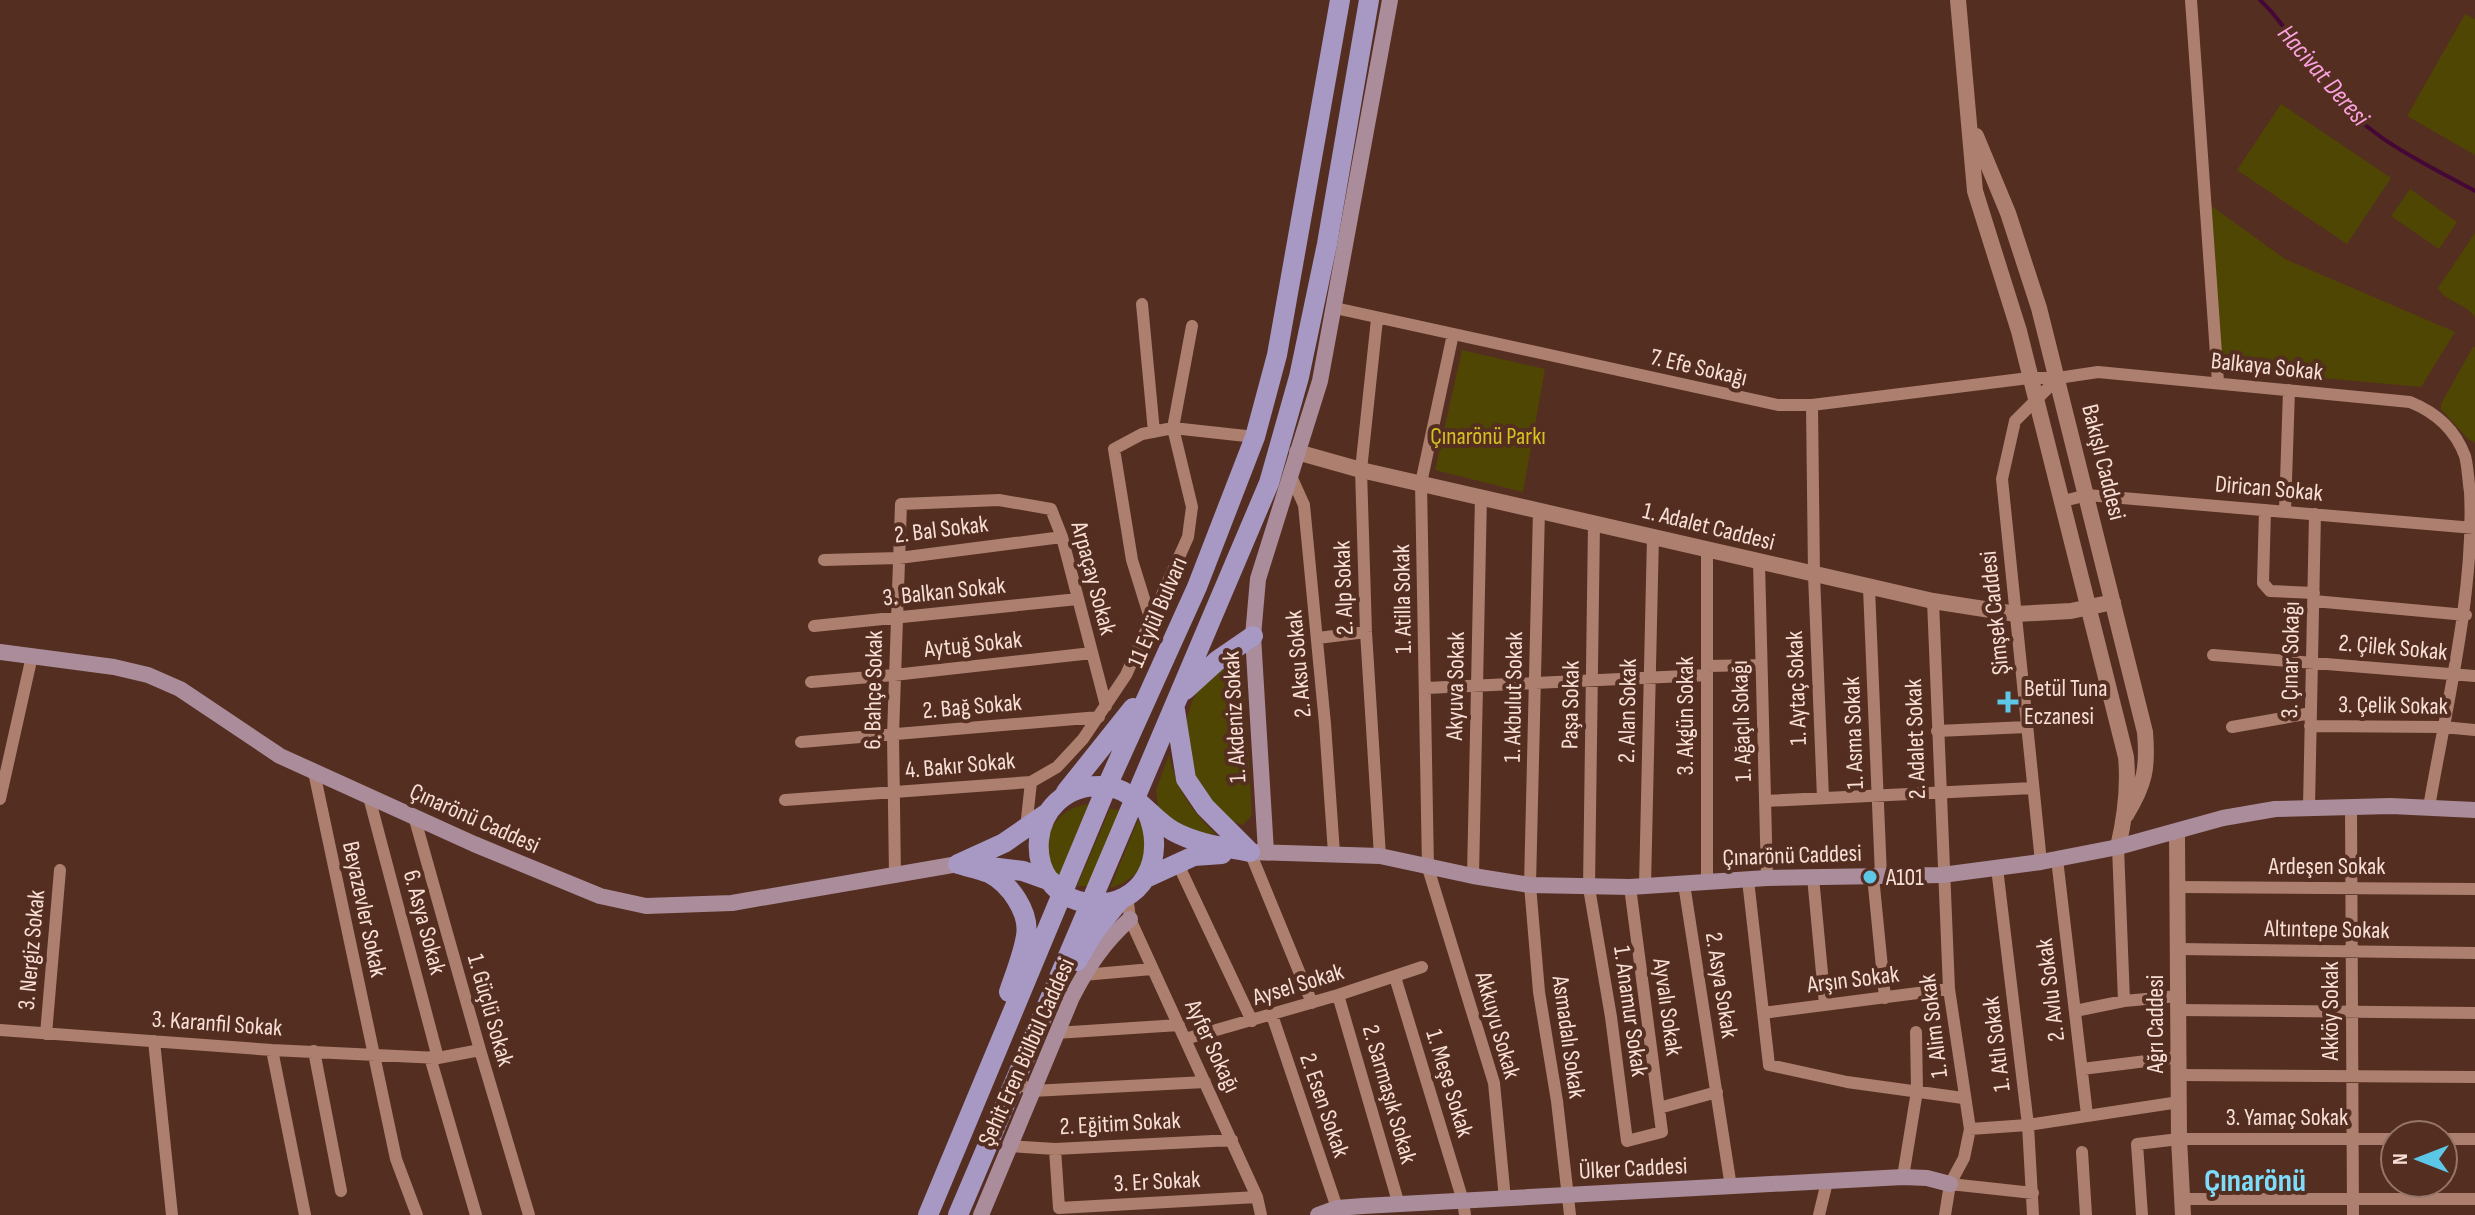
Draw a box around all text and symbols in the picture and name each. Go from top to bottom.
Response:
water label: Hacivat Deresi [2271,19,2376,134]
street label: 7. Efe Sokağı [1648,342,1750,393]
street label: Balkaya Sokak [2210,346,2324,387]
street label: Bakışlı Caddesi [2075,401,2132,523]
park label: Çınarönü Parkı [1430,422,1546,451]
street label: Dirican Sokak [2214,469,2324,508]
street label: 1. Adalet Caddesi [1640,496,1778,557]
street label: 2. Bal Sokak [892,509,990,550]
street label: Arpaçay Sokak [1064,517,1123,638]
street label: 2. Alp Sokak [1327,540,1360,636]
street label: 1. Atilla Sokak [1387,544,1418,654]
street label: Şimşek Caddesi [1974,549,2015,676]
street label: 11 Eylül Bulvarı [1121,553,1194,672]
street label: 3. Balkan Sokak [881,571,1007,612]
street label: 3. Çınar Sokağı [2275,601,2306,719]
street label: 2. Aksu Sokak [1279,609,1318,719]
street label: Aytuğ Sokak [922,625,1023,664]
street label: 2. Çilek Sokak [2337,628,2449,667]
street label: 6. Bahçe Sokak [858,630,889,750]
street label: 1. Aytaç Sokak [1780,630,1813,746]
street label: Akyuva Sokak [1440,631,1471,742]
street label: 1. Akbulut Sokak [1498,631,1529,763]
street label: 1. Akdeniz Sokak [1217,651,1252,783]
street label: 3. Akgün Sokak [1671,656,1700,776]
street label: 2. Alan Sokak [1612,659,1643,763]
street label: 1. Ağaçlı Sokağı [1725,660,1758,782]
street label: Paşa Sokak [1555,661,1586,749]
place label: Betül Tuna Eczanesi [2024,674,2107,731]
street label: 1. Asma Sokak [1837,676,1870,790]
street label: 2. Adalet Sokak [1899,678,1932,800]
street label: 2. Bağ Sokak [921,688,1023,725]
street label: 3. Çelik Sokak [2338,690,2448,721]
marker: Betül Tuna Eczanesi [1999,693,2017,711]
street label: 4. Bakır Sokak [904,746,1016,785]
street label: Çınarönü Caddesi [405,777,544,860]
street label: Beyazevler Sokak [336,839,393,980]
street label: Çınarönü Caddesi [1722,839,1862,872]
street label: Ardeşen Sokak [2267,852,2386,881]
place label: A101 [1885,863,1924,892]
street label: 6. Asya Sokak [397,867,452,978]
marker: A101 [1861,868,1879,886]
street label: 3. Nergiz Sokak [12,889,51,1011]
street label: Altıntepe Sokak [2263,914,2390,945]
street label: 2. Asya Sokak [1699,930,1744,1040]
street label: 2. Avlu Sokak [2030,937,2071,1043]
street label: 1. Anamur Sokak [1607,944,1654,1078]
street label: 1. Güçlü Sokak [461,951,520,1070]
street label: Şehit Eren Bülbül Caddesi [972,954,1081,1151]
street label: Ayvalı Sokak [1646,956,1689,1058]
street label: Aysel Sokak [1248,957,1347,1012]
street label: Arşın Sokak [1805,959,1901,1000]
street label: Akköy Sokak [2316,961,2345,1062]
street label: Akkuyu Sokak [1468,967,1527,1082]
street label: 1. Alim Sokak [1913,972,1954,1080]
street label: Asmadalı Sokak [1545,973,1591,1100]
street label: Ağrı Caddesi [2141,975,2170,1074]
street label: Ayfer Sokağı [1178,994,1247,1097]
street label: 1. Atlı Sokak [1976,995,2017,1093]
street label: 3. Karanfil Sokak [151,1004,283,1043]
street label: 2. Sarmaşık Sokak [1356,1021,1423,1167]
street label: 1. Meşe Sokak [1419,1026,1480,1141]
street label: 2. Esen Sokak [1293,1049,1356,1161]
street label: 3. Yamaç Sokak [2226,1103,2348,1132]
street label: 2. Eğitim Sokak [1059,1106,1181,1141]
north arrow [2379,1119,2459,1199]
street label: Ülker Caddesi [1578,1151,1688,1186]
text: N [2387,1153,2414,1165]
district label: Çınarönü [2204,1162,2306,1201]
street label: 3. Er Sokak [1113,1165,1201,1198]

